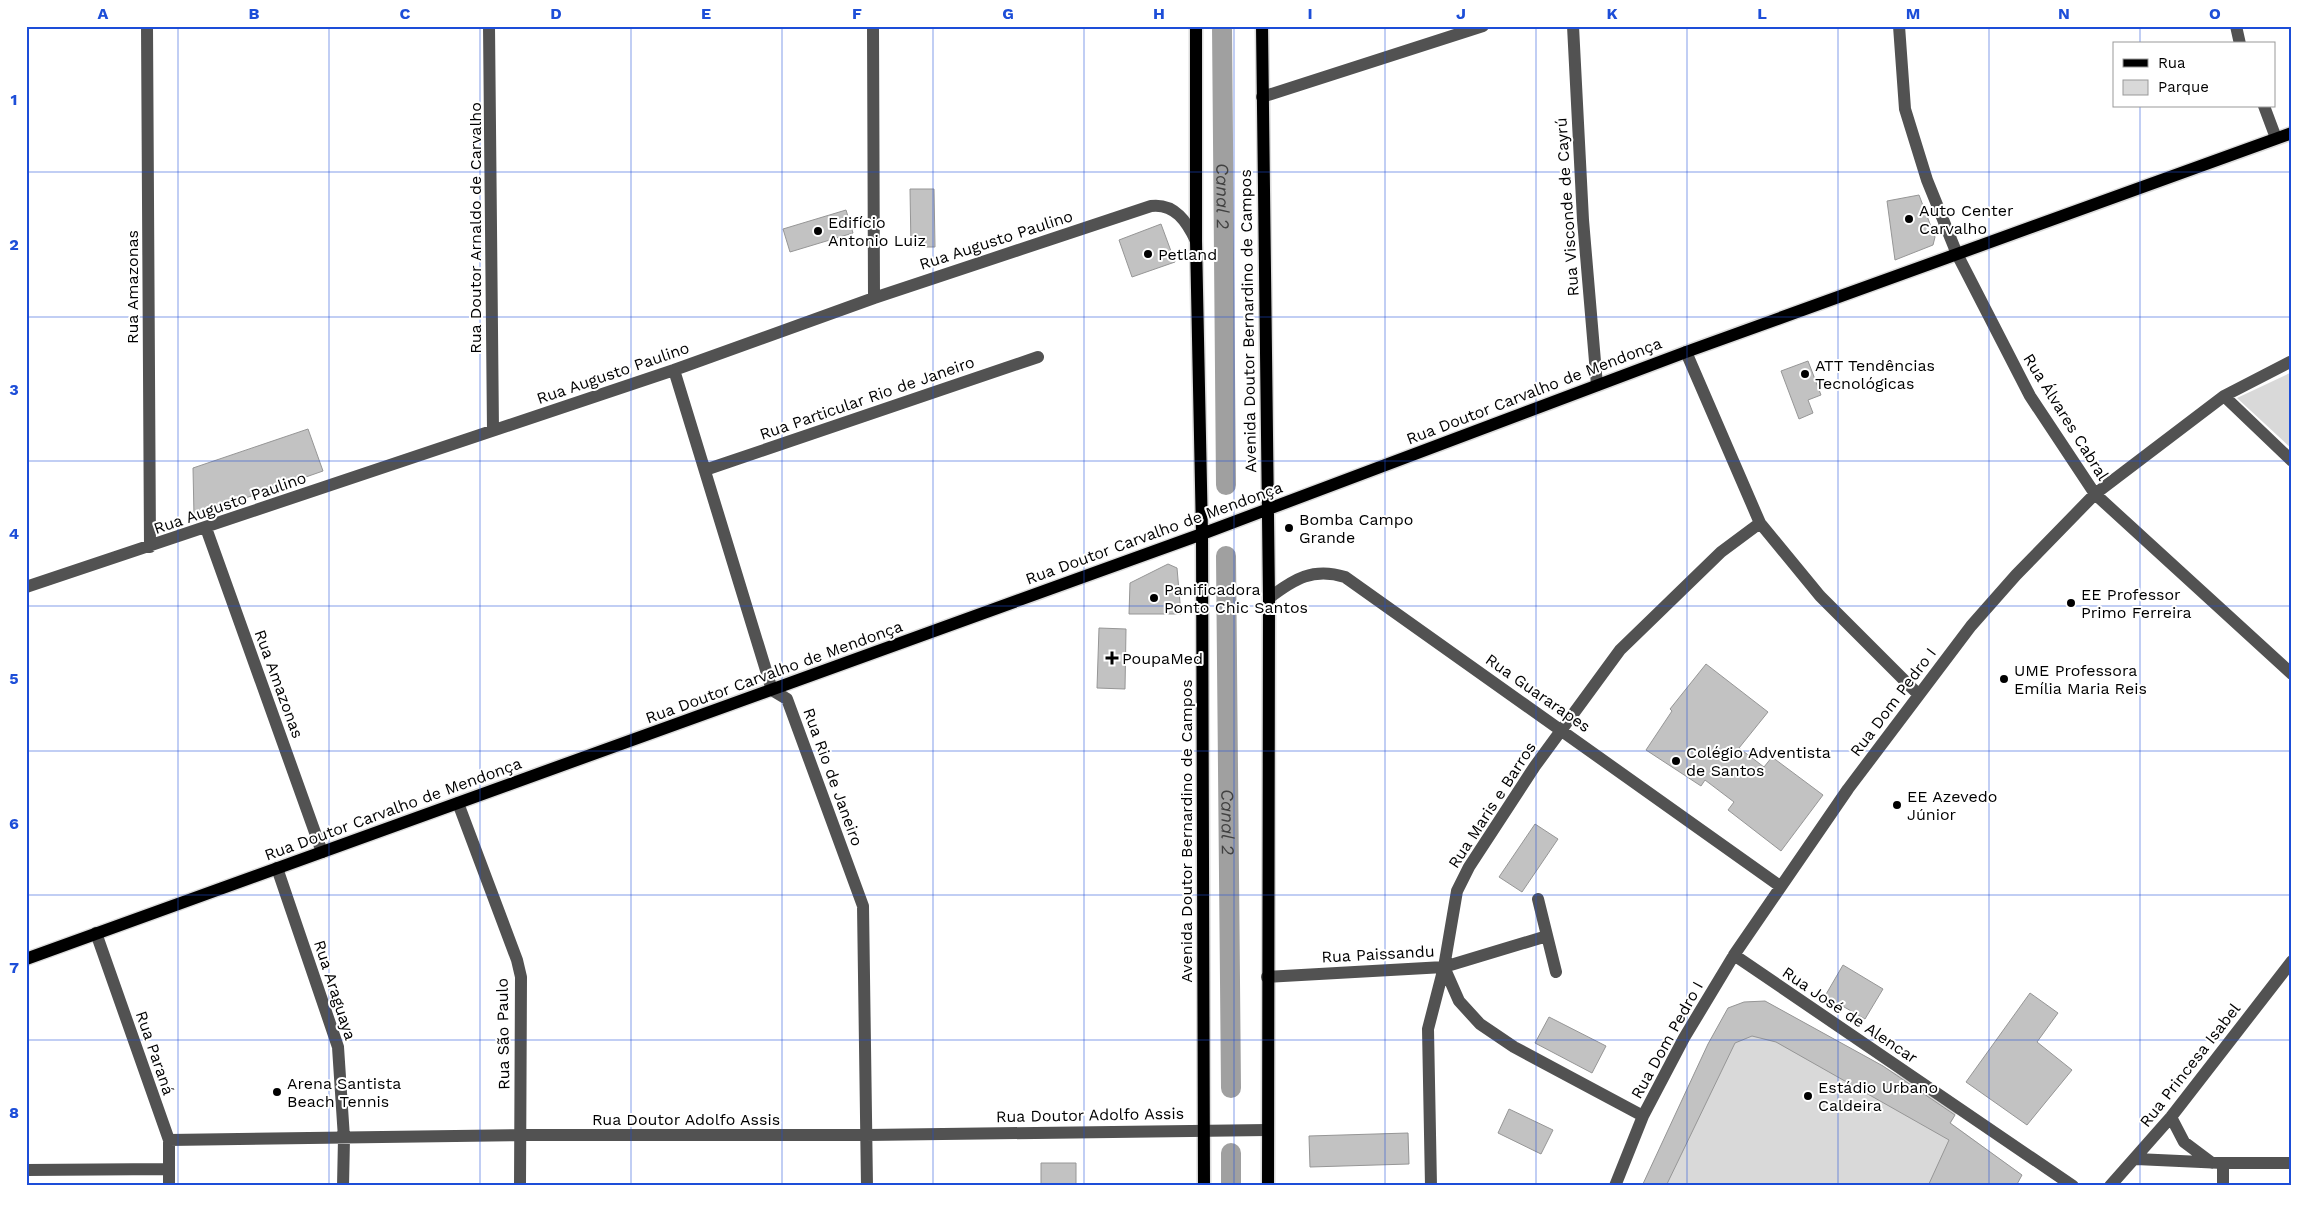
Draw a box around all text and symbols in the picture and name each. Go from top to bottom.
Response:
text: A [98,4,109,23]
text: B [249,4,260,23]
text: C [400,4,411,23]
text: D [550,4,562,23]
text: E [701,4,711,23]
text: F [852,4,862,23]
text: G [1002,4,1014,23]
text: H [1153,4,1165,23]
text: I [1307,4,1313,23]
text: J [1456,4,1466,23]
text: K [1606,4,1618,23]
text: L [1757,4,1767,23]
text: M [1906,4,1920,23]
text: N [2058,4,2070,23]
text: O [2209,4,2221,23]
legend [2113,42,2276,108]
text: Rua [2158,54,2186,72]
text: Parque [2158,78,2209,96]
text: 1 [11,90,17,109]
street label: Rua Doutor Arnaldo de Carvalho [466,102,485,354]
street label: Rua Visconde de Cayrú [1551,117,1583,297]
water label: Canal 2 [1213,163,1234,229]
street label: Avenida Doutor Bernardino de Campos [1236,169,1260,473]
place label: Auto Center Carvalho [1919,201,2014,238]
street label: Rua Augusto Paulino [917,206,1075,274]
place label: Edifício Antonio Luiz [828,213,926,250]
marker: Auto Center Carvalho [1903,213,1915,225]
marker: Edifício Antonio Luiz [812,225,824,237]
street label: Rua Amazonas [123,230,142,344]
text: 2 [9,235,19,254]
place label: Petland [1158,245,1217,264]
marker: Petland [1142,248,1154,260]
street label: Rua Doutor Carvalho de Mendonça [1404,333,1664,449]
street label: Rua Augusto Paulino [534,338,692,408]
street label: Rua Álvares Cabral [2019,350,2113,484]
street label: Rua Particular Rio de Janeiro [757,352,977,444]
place label: ATT Tendências Tecnológicas [1815,356,1935,393]
marker: ATT Tendências Tecnológicas [1799,368,1811,380]
text: 3 [9,380,19,399]
street label: Rua Augusto Paulino [151,468,309,538]
street label: Rua Doutor Carvalho de Mendonça [1023,478,1285,588]
place label: Bomba Campo Grande [1299,510,1413,547]
marker: Bomba Campo Grande [1283,522,1295,534]
text: 4 [9,524,19,543]
place label: Panificadora Ponto Chic Santos [1164,580,1308,617]
place label: EE Professor Primo Ferreira [2081,585,2192,622]
marker: Panificadora Ponto Chic Santos [1148,592,1160,604]
marker: EE Professor Primo Ferreira [2065,597,2077,609]
street label: Rua Doutor Carvalho de Mendonça [643,617,905,727]
street label: Rua Amazonas [251,627,307,741]
street label: Rua Dom Pedro I [1846,644,1940,760]
place label: PoupaMed [1122,649,1203,668]
street label: Rua Guararapes [1482,650,1594,736]
marker: PoupaMed [1106,652,1118,664]
place label: UME Professora Emília Maria Reis [2014,661,2147,698]
text: 5 [9,669,19,688]
marker: UME Professora Emília Maria Reis [1998,673,2010,685]
street label: Avenida Doutor Bernardino de Campos [1177,679,1196,983]
street label: Rua Rio de Janeiro [799,705,867,849]
street label: Rua Maris e Barros [1444,738,1540,872]
place label: Colégio Adventista de Santos [1686,743,1831,780]
street label: Rua Doutor Carvalho de Mendonça [262,754,524,864]
marker: Colégio Adventista de Santos [1670,755,1682,767]
place label: EE Azevedo Júnior [1907,787,1997,824]
water label: Canal 2 [1218,789,1239,855]
marker: EE Azevedo Júnior [1891,799,1903,811]
text: 6 [9,814,19,833]
street label: Rua Araguaya [310,938,360,1042]
street label: Rua Paissandu [1321,942,1435,966]
text: 7 [9,958,19,977]
street label: Rua José de Alencar [1779,963,1922,1068]
street label: Rua São Paulo [493,978,513,1090]
street label: Rua Dom Pedro I [1627,978,1707,1102]
street label: Rua Princesa Isabel [2136,999,2244,1131]
street label: Rua Paraná [132,1008,178,1098]
place label: Arena Santista Beach Tennis [287,1074,401,1111]
place label: Estádio Urbano Caldeira [1818,1078,1938,1115]
marker: Arena Santista Beach Tennis [271,1086,283,1098]
marker: Estádio Urbano Caldeira [1802,1090,1814,1102]
text: 8 [9,1103,19,1122]
street label: Rua Doutor Adolfo Assis [996,1104,1184,1126]
street label: Rua Doutor Adolfo Assis [592,1110,780,1129]

